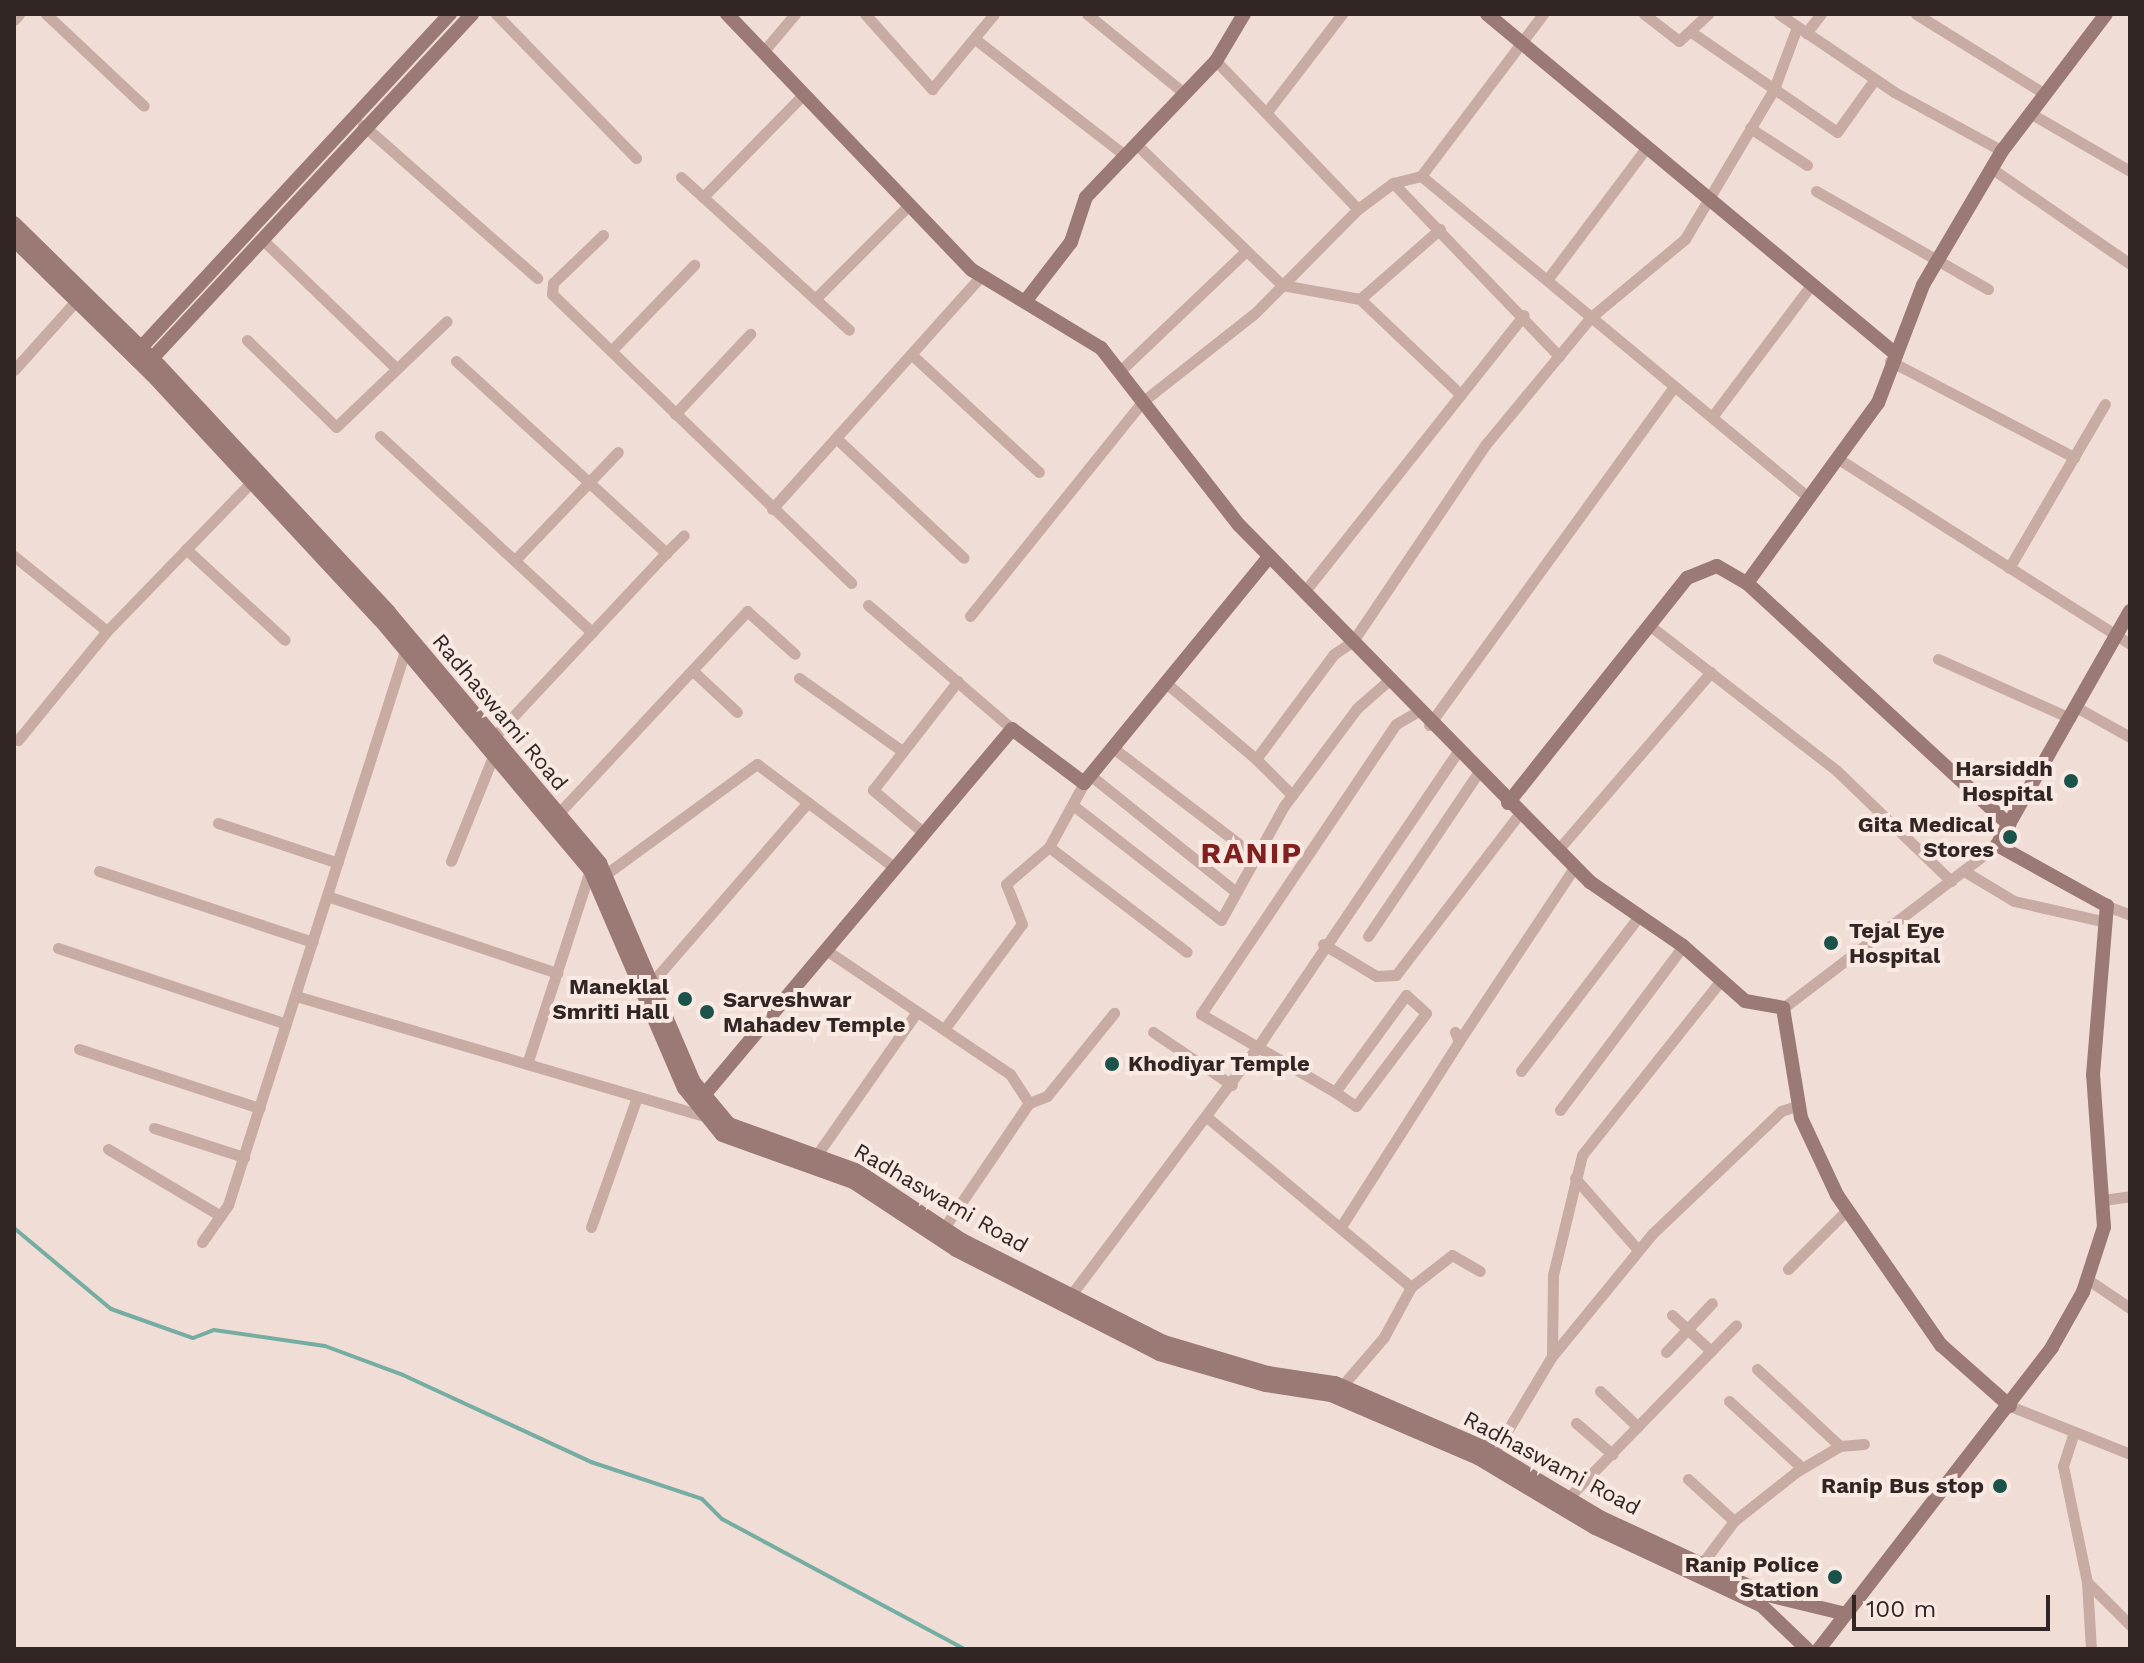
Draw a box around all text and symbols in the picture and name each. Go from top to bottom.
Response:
street label: Radhaswami Road [427,628,573,796]
place label: Harsiddh Hospital [1955,755,2053,806]
marker: Harsiddh Hospital [2060,770,2082,792]
place label: Gita Medical Stores [1858,811,1994,862]
marker: Gita Medical Stores [2001,828,2019,846]
district label: RANIP [1201,835,1303,871]
place label: Tejal Eye Hospital [1849,917,1945,968]
marker: Tejal Eye Hospital [1820,932,1842,954]
place label: Maneklal Smriti Hall [553,973,669,1024]
place label: Sarveshwar Mahadev Temple [723,986,906,1038]
marker: Maneklal Smriti Hall [676,990,694,1008]
marker: Sarveshwar Mahadev Temple [698,1003,716,1021]
place label: Khodiyar Temple [1128,1051,1310,1077]
marker: Khodiyar Temple [1103,1055,1121,1073]
street label: Radhaswami Road [849,1137,1033,1259]
street label: Radhaswami Road [1459,1405,1645,1521]
place label: Ranip Bus stop [1821,1473,1984,1499]
marker: Ranip Bus stop [1991,1477,2009,1495]
place label: Ranip Police Station [1685,1551,1819,1602]
marker: Ranip Police Station [1826,1568,1844,1586]
scale bar [1856,1579,2054,1629]
text: 100 m [1866,1595,1936,1623]

